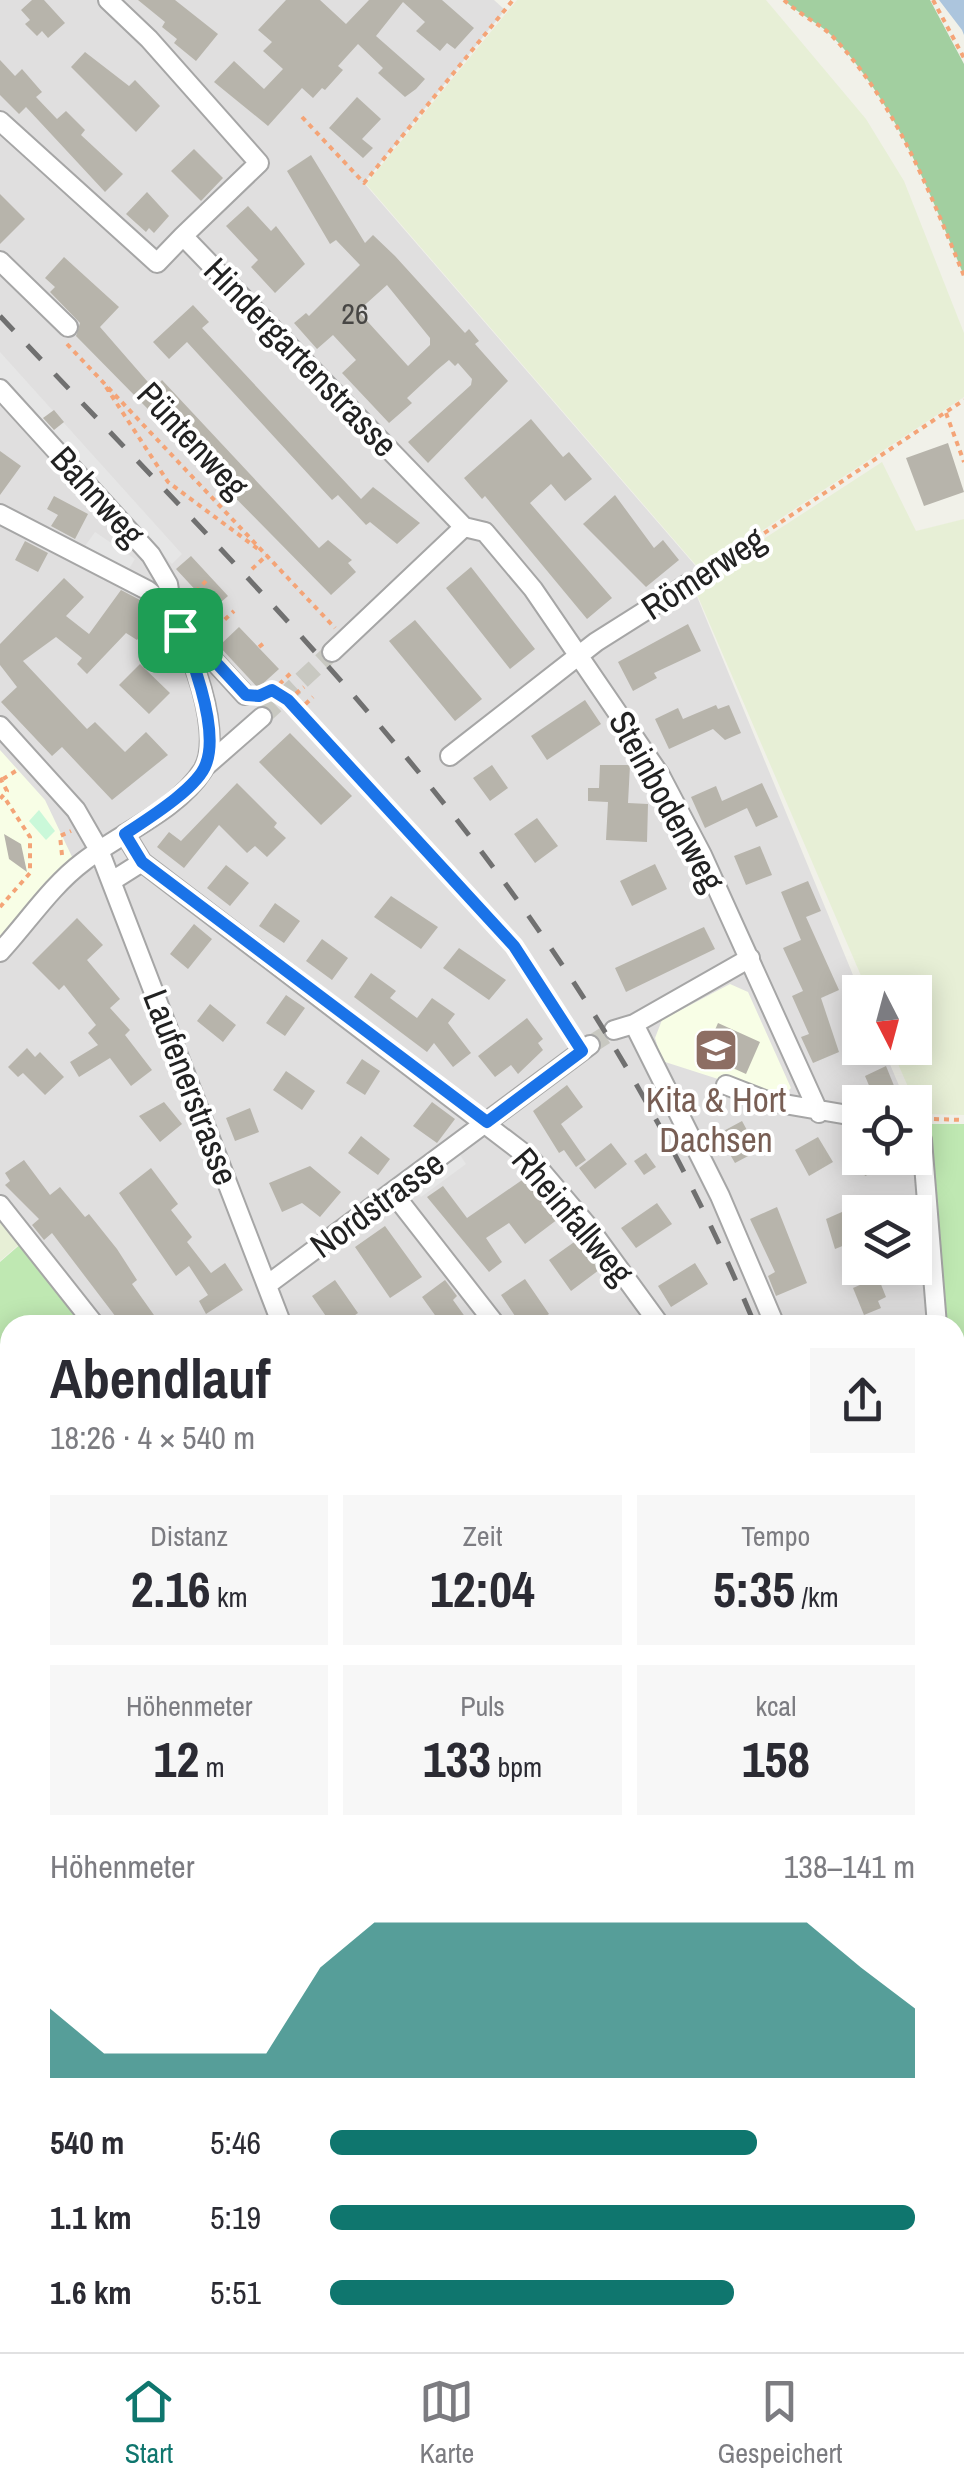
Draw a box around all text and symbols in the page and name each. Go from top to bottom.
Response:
street label: Hindergartenstrasse [194,247,408,467]
house number: 26 [341,293,369,333]
street label: Püntenweg [127,371,259,509]
street label: Bahnweg [40,436,156,556]
street label: Römerweg [632,515,774,630]
pin [138,588,223,673]
icon: arrive [153,603,208,658]
street label: Steinbodenweg [598,702,736,900]
north arrow [842,975,932,1065]
map controls [842,975,932,1285]
street label: Laufenerstrasse [132,983,250,1191]
school or university icon: Kita & Hort Dachsen [693,1027,739,1073]
place label: Kita & Hort Dachsen [646,1076,786,1163]
button: locate [842,1085,932,1175]
street label: Rheinfallweg [502,1137,644,1295]
street label: Nordstrasse [301,1140,453,1268]
button: layers [842,1195,932,1285]
text: Abendlauf [50,1341,271,1415]
button: share [810,1348,915,1453]
text: 18:26 · 4 × 540 m [50,1416,255,1459]
text: Distanz [150,1517,228,1555]
text: Zeit [463,1517,502,1555]
text: Tempo [741,1517,810,1555]
text: 2.16 [131,1555,211,1623]
text: 12:04 [430,1555,535,1623]
text: 5:35 [713,1555,795,1623]
text: km [211,1578,248,1616]
text: /km [795,1578,839,1616]
text: Höhenmeter [126,1687,252,1725]
text: Puls [460,1687,505,1725]
text: kcal [755,1687,796,1725]
text: 12 [154,1725,199,1793]
text: 133 [423,1725,491,1793]
text: 158 [742,1725,810,1793]
text: m [199,1748,225,1786]
text: bpm [491,1748,542,1786]
text: Höhenmeter [50,1845,194,1888]
text: 138–141 m [784,1845,915,1888]
text: 540 m [50,2121,124,2164]
text: 5:46 [210,2121,261,2164]
text: 1.1 km [50,2196,132,2239]
text: 5:19 [210,2196,261,2239]
text: 1.6 km [50,2271,132,2314]
text: 5:51 [210,2271,261,2314]
tab: Start [121,2374,176,2472]
tab: Karte [419,2374,474,2472]
tab: Gespeichert [717,2374,843,2472]

